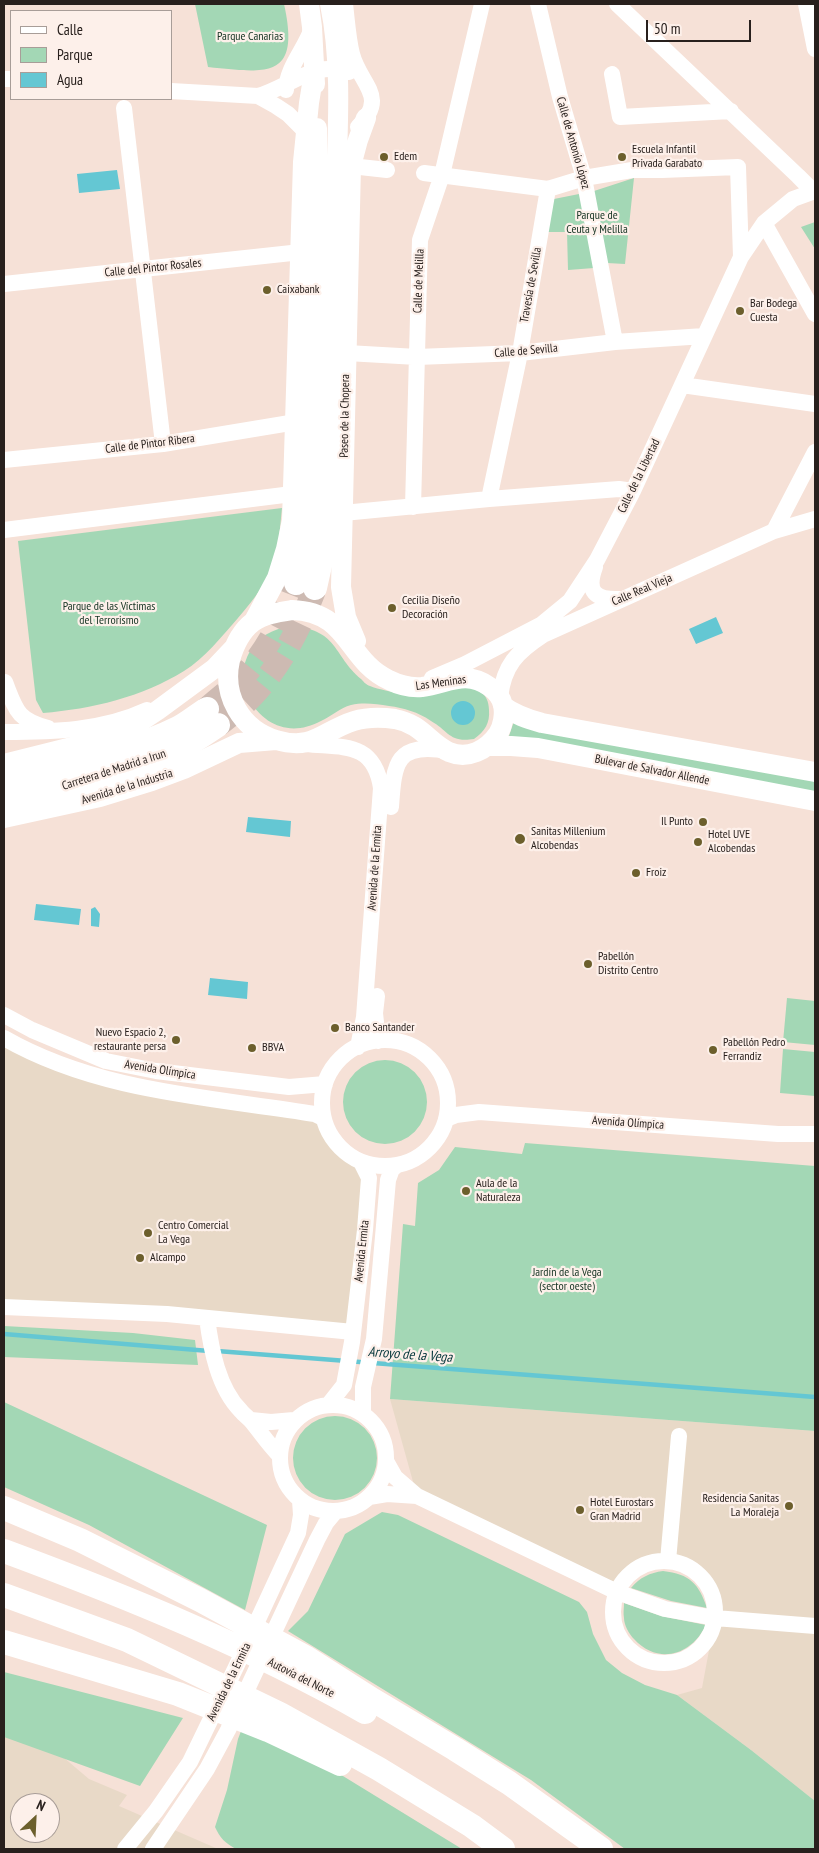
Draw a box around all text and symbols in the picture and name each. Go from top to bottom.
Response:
legend [10,10,172,100]
scale bar [649,10,754,42]
text: 50 m [654,19,680,38]
text: Calle [57,20,83,39]
park label: Parque Canarias [217,30,283,44]
text: Parque [57,45,93,64]
text: Agua [57,70,83,89]
street label: Calle de Antonio López [553,95,593,191]
place label: Escuela Infantil Privada Garabato [632,143,702,171]
place label: Edem [394,150,417,164]
marker: Edem [378,151,390,163]
marker: Escuela Infantil Privada Garabato [616,151,628,163]
park label: Parque de Ceuta y Melilla [566,209,628,237]
street label: Travesía de Sevilla [517,246,545,324]
street label: Calle de Melilla [411,249,427,313]
street label: Calle del Pintor Rosales [104,256,202,280]
place label: Caixabank [277,283,319,297]
marker: Caixabank [261,284,273,296]
place label: Bar Bodega Cuesta [750,297,797,325]
marker: Bar Bodega Cuesta [734,305,746,317]
street label: Calle de Sevilla [494,341,558,361]
street label: Paseo de la Chopera [337,374,353,458]
street label: Calle de Pintor Ribera [104,431,196,457]
street label: Calle de la Libertad [615,437,663,515]
street label: Calle Real Vieja [610,571,674,609]
place label: Cecilia Diseño Decoración [402,594,460,622]
park label: Parque de las Víctimas del Terrorismo [63,600,155,628]
marker: Cecilia Diseño Decoración [386,602,398,614]
street label: Las Meninas [415,672,467,694]
street label: Carretera de Madrid a Irun [60,746,168,794]
street label: Bulevar de Salvador Allende [593,752,711,788]
street label: Avenida de la Industria [80,766,174,808]
place label: Il Punto [661,815,693,829]
marker: Il Punto [697,816,709,828]
street label: Avenida de la Ermita [365,825,385,911]
place label: Sanitas Millenium Alcobendas [531,825,605,853]
place label: Hotel UVE Alcobendas [708,828,755,856]
marker: Sanitas Millenium Alcobendas [513,832,527,846]
marker: Hotel UVE Alcobendas [692,836,704,848]
place label: Froiz [646,866,666,880]
marker: Froiz [630,867,642,879]
place label: Pabellón Distrito Centro [598,950,658,978]
marker: Pabellón Distrito Centro [582,958,594,970]
place label: Banco Santander [345,1021,415,1035]
marker: Banco Santander [329,1022,341,1034]
place label: Nuevo Espacio 2, restaurante persa [94,1026,166,1054]
marker: Nuevo Espacio 2, restaurante persa [170,1034,182,1046]
place label: Pabellón Pedro Ferrandiz [723,1036,785,1064]
place label: BBVA [262,1041,284,1055]
marker: BBVA [246,1042,258,1054]
marker: Pabellón Pedro Ferrandiz [707,1044,719,1056]
street label: Avenida Olímpica [123,1057,197,1083]
street label: Avenida Olímpica [592,1113,664,1133]
place label: Aula de la Naturaleza [476,1177,521,1205]
marker: Aula de la Naturaleza [460,1185,472,1197]
place label: Centro Comercial La Vega [158,1219,229,1247]
street label: Avenida Ermita [352,1219,372,1283]
marker: Centro Comercial La Vega [142,1227,154,1239]
place label: Alcampo [150,1251,186,1265]
marker: Alcampo [134,1252,146,1264]
park label: Jardín de la Vega (sector oeste) [532,1266,602,1294]
water label: Arroyo de la Vega [367,1344,453,1366]
place label: Residencia Sanitas La Moraleja [702,1492,779,1520]
place label: Hotel Eurostars Gran Madrid [590,1496,653,1524]
marker: Residencia Sanitas La Moraleja [783,1500,795,1512]
marker: Hotel Eurostars Gran Madrid [574,1504,586,1516]
street label: Avenida de la Ermita [204,1641,254,1723]
street label: Autovía del Norte [265,1655,337,1701]
north arrow [10,1793,60,1843]
text: N [34,1796,48,1815]

